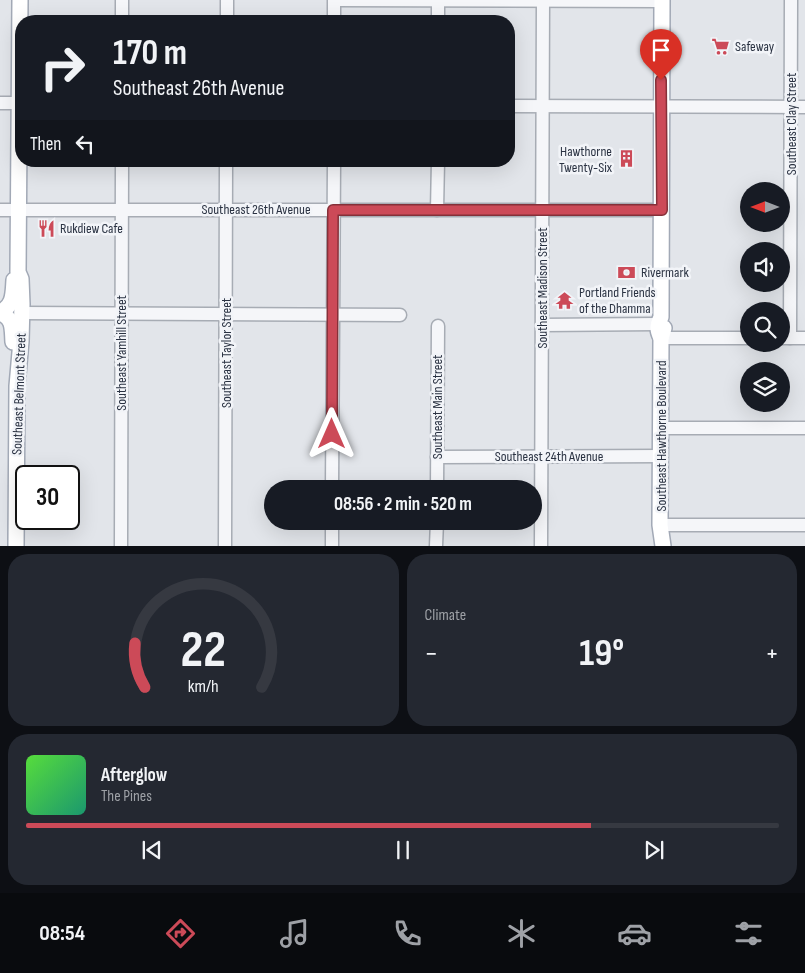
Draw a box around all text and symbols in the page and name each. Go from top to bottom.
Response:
pin [640,29,682,80]
text: 170 m [113,32,187,75]
icon: right [30,35,95,100]
icon: arrive [647,36,675,64]
supermarket icon: Safeway [711,36,731,56]
place label: Safeway [735,38,775,55]
street label: Southeast Clay Street [783,73,800,175]
text: Southeast 26th Avenue [113,75,284,102]
icon: left [71,130,99,158]
text: Then [30,133,61,156]
place label: Hawthorne Twenty-Six [559,143,613,176]
building icon: Hawthorne Twenty-Six [616,149,636,169]
north arrow [740,182,790,232]
map controls [740,182,790,412]
street label: Southeast 26th Avenue [201,201,311,218]
restaurant icon: Rukdiew Cafe [36,218,56,238]
place label: Rukdiew Cafe [60,220,123,237]
street label: Southeast Madison Street [534,227,551,349]
button: sound [740,242,790,292]
bank icon: Rivermark [617,262,637,282]
place label: Rivermark [641,264,689,281]
place label: Portland Friends of the Dhamma [579,284,656,317]
temple icon: Portland Friends of the Dhamma [555,290,575,310]
street label: Southeast Yamhill Street [113,295,130,411]
street label: Southeast Taylor Street [218,298,235,408]
button: search [740,302,790,352]
street label: Southeast Belmont Street [8,333,30,455]
street label: Southeast Main Street [429,355,446,459]
street label: Southeast Hawthorne Boulevard [653,360,670,511]
button: layers [740,362,790,412]
position arrow [305,407,357,459]
street label: Southeast 24th Avenue [495,448,603,465]
speed limit sign: 30 [15,465,80,530]
text: 08:56 · 2 min · 520 m [334,493,472,516]
text: Climate [425,606,466,625]
text: 22 [180,619,226,682]
text: 19° [579,631,624,676]
text: − [425,637,438,670]
text: + [765,637,779,670]
text: km/h [188,676,219,697]
text: Afterglow [101,764,167,787]
text: The Pines [101,787,152,806]
icon: previous [138,836,166,864]
icon: pause [389,836,417,864]
icon: next [640,836,668,864]
icon: directions [163,916,198,951]
icon: music [277,916,312,951]
icon: phone [390,916,425,951]
icon: climate [504,916,539,951]
icon: car [617,916,652,951]
icon: filters [731,916,766,951]
text: 08:54 [39,920,85,947]

